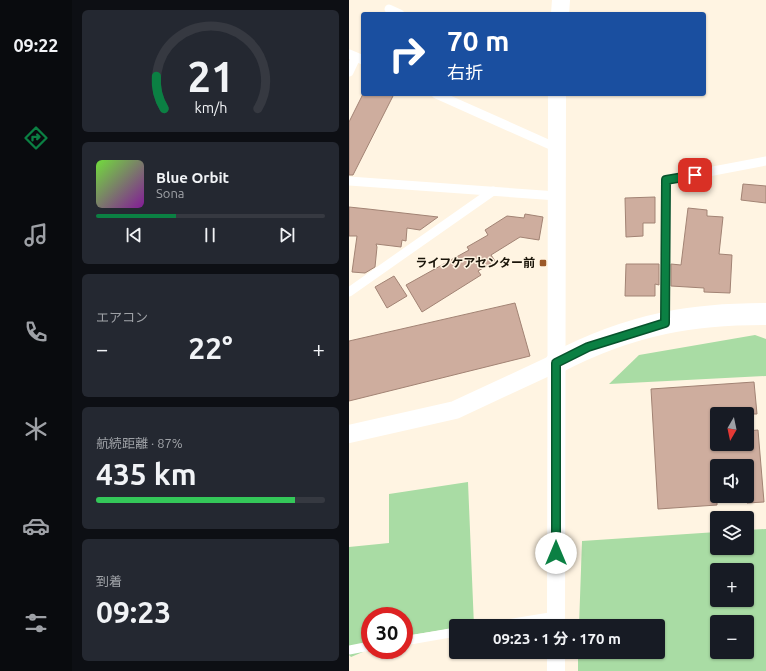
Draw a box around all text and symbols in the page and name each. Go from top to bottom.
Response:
text: 70 m [447,25,509,56]
icon: right [381,28,433,80]
text: 09:22 [13,35,59,55]
text: 21 [187,53,234,100]
text: 右折 [447,62,483,82]
text: km/h [194,100,227,116]
icon: directions [22,124,50,152]
pin [678,158,712,192]
icon: arrive [684,164,706,186]
text: Blue Orbit [156,169,229,186]
text: Sona [156,186,185,200]
icon: music [22,221,50,249]
icon: previous [123,224,145,246]
icon: pause [199,224,221,246]
icon: next [276,224,298,246]
place label: ライフケアセンター前 [415,256,535,269]
marker: ライフケアセンター前 [538,258,548,268]
text: エアコン [96,310,148,324]
icon: phone [22,318,50,346]
text: 22° [188,331,233,365]
text: − [96,336,108,361]
text: + [313,336,325,361]
north arrow [710,407,754,451]
map controls [710,407,754,659]
icon: climate [22,415,50,443]
text: 航続距離 · 87% [96,436,183,450]
text: 435 km [96,457,197,491]
button: sound [710,459,754,503]
button: layers [710,511,754,555]
icon: car [22,512,50,540]
position arrow [535,532,577,574]
button: + [710,563,754,607]
text: 到着 [96,574,122,588]
text: 09:23 [96,595,171,629]
speed limit sign: 30 [361,607,413,659]
icon: filters [22,609,50,637]
button: − [710,615,754,659]
text: 09:23 · 1 分 · 170 m [493,630,621,647]

